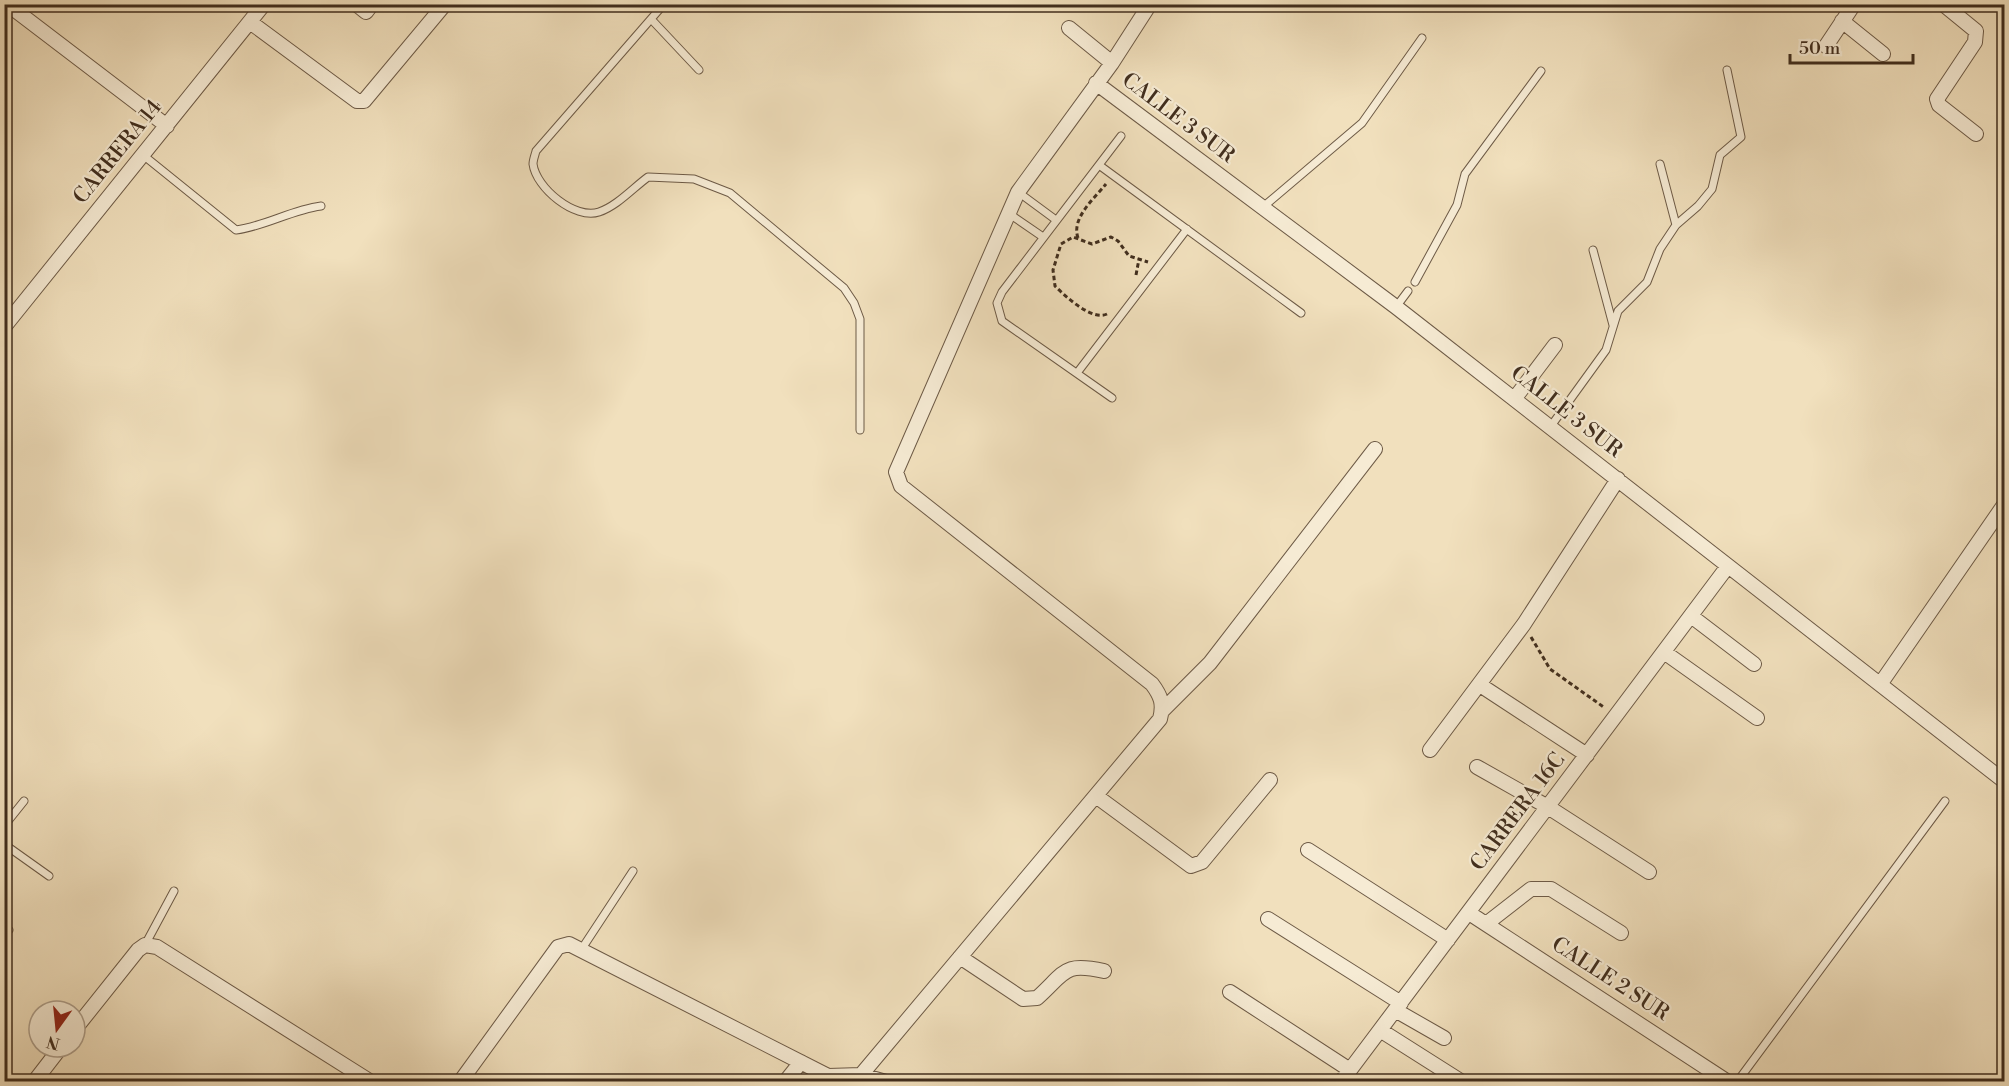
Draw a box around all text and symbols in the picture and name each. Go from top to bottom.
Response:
scale bar [1790,27,1913,65]
text: 50 m [1799,37,1841,60]
street label: CALLE 3 SUR [1117,67,1240,169]
street label: CARRERA 14 [68,95,168,209]
street label: CALLE 3 SUR [1505,360,1627,464]
street label: CARRERA 16C [1465,748,1571,876]
street label: CALLE 2 SUR [1547,931,1674,1027]
north arrow [27,999,87,1059]
text: N [44,1031,62,1054]

